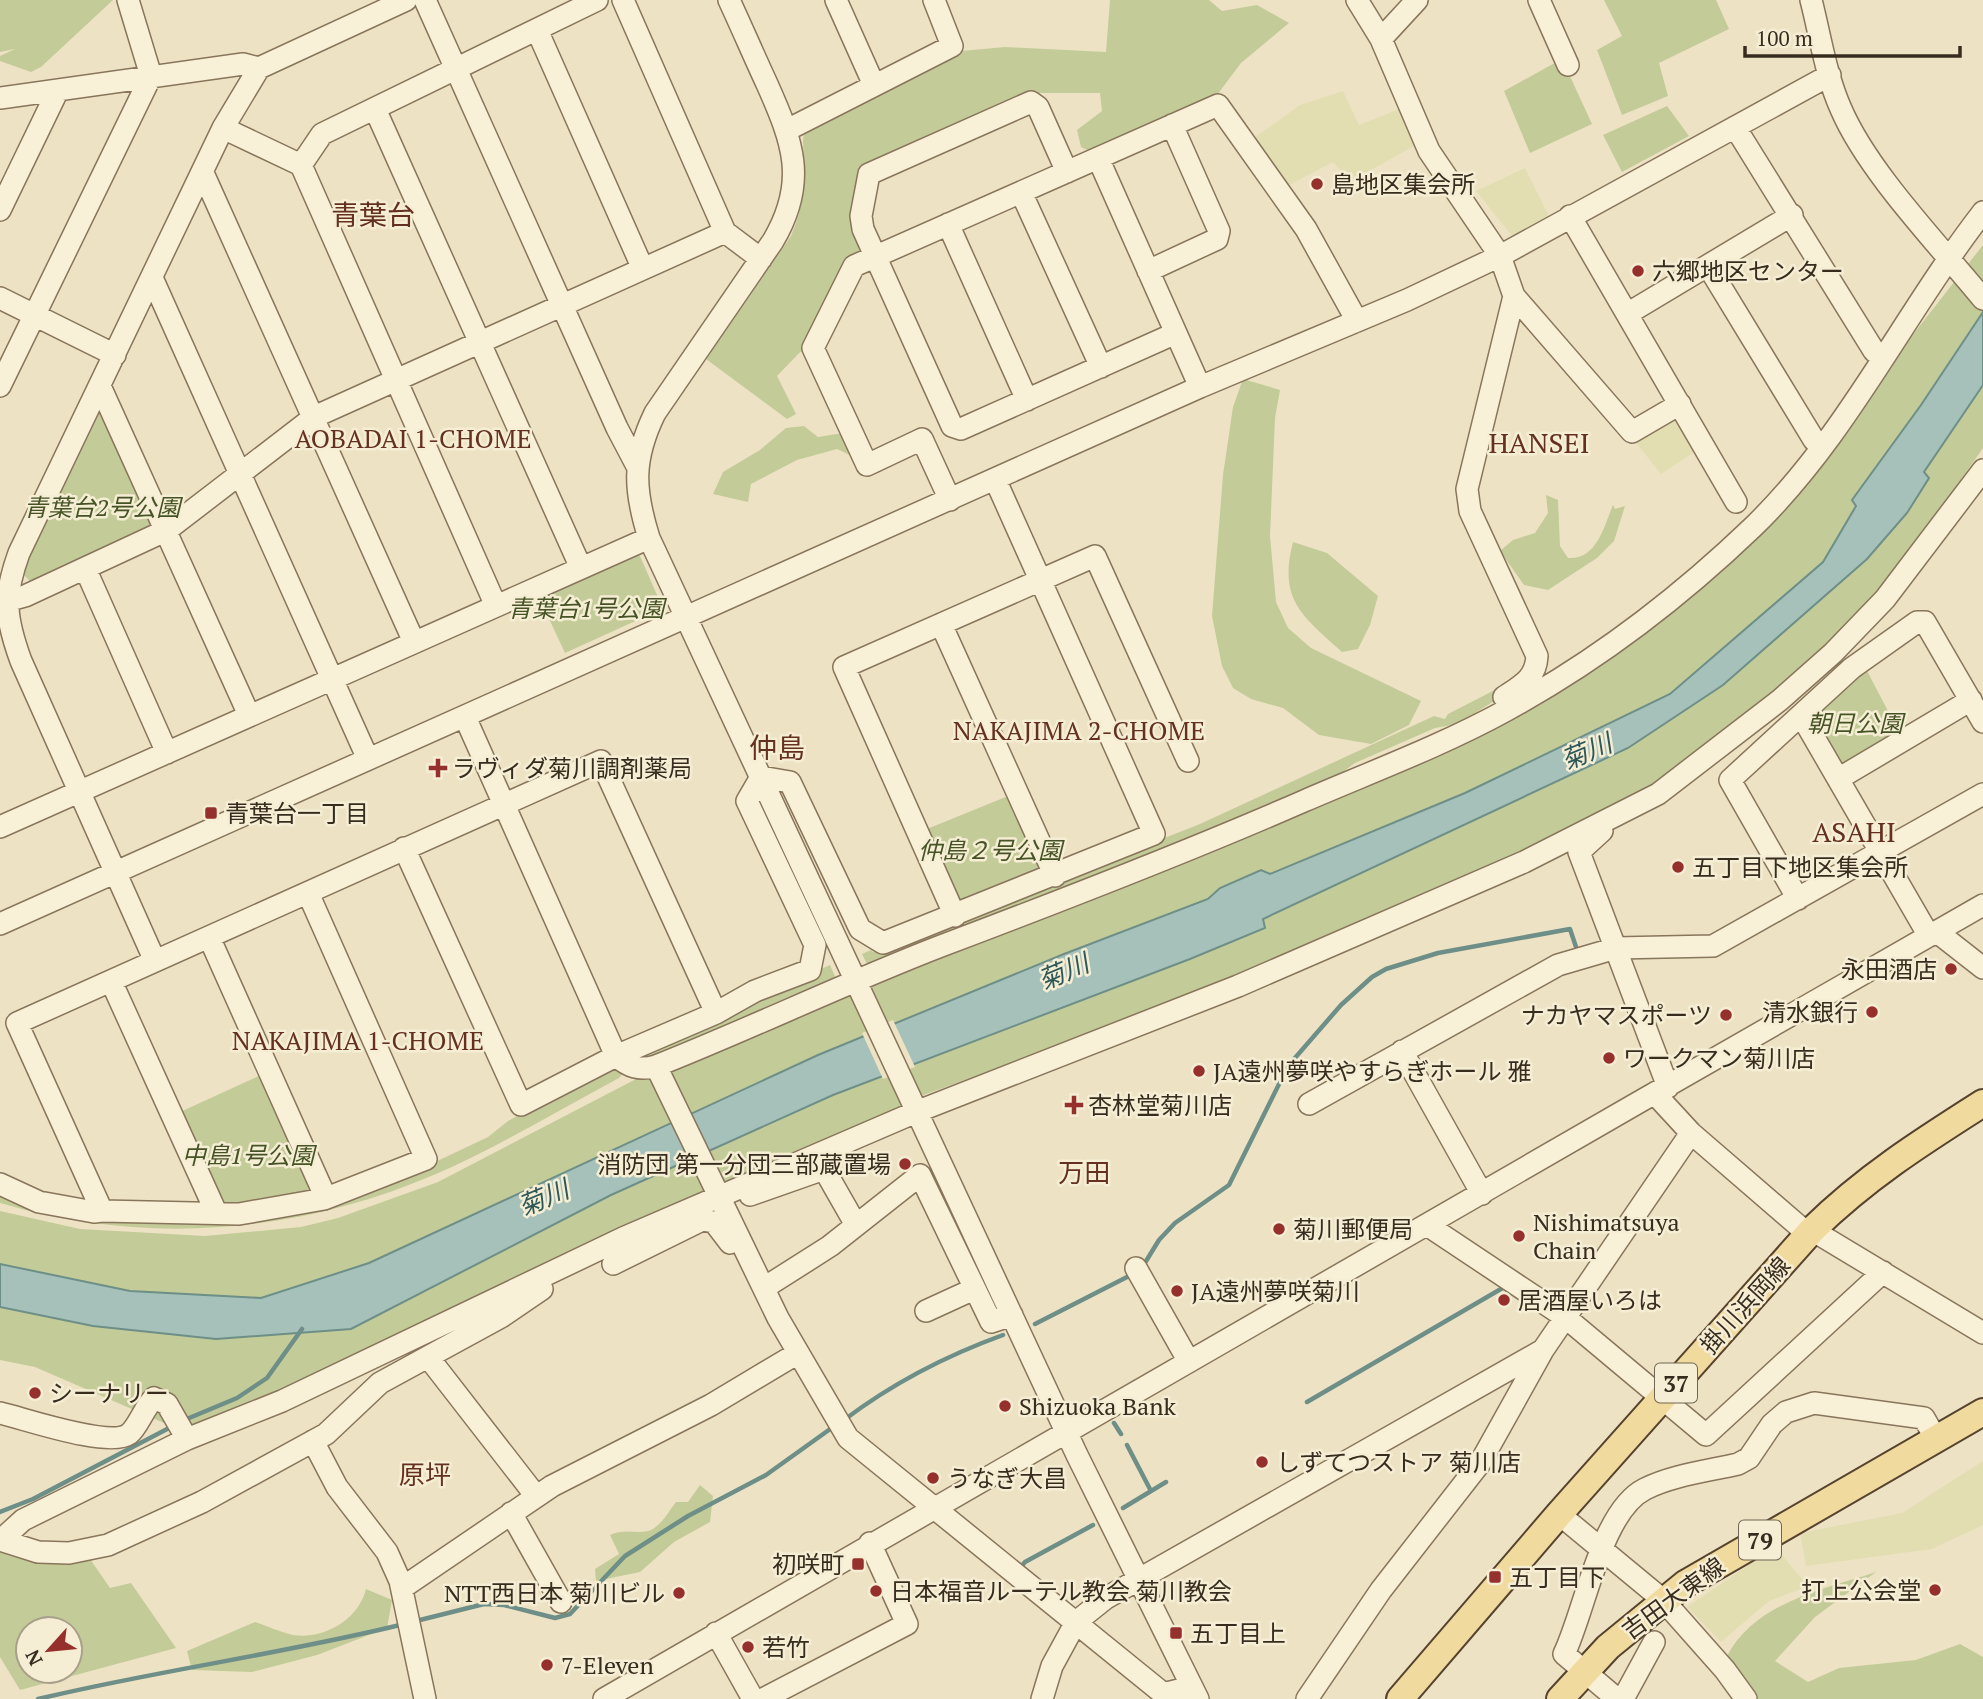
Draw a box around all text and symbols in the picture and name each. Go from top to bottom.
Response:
scale bar [1745,14,1960,58]
text: 100 m [1756,24,1813,52]
place label: 島地区集会所 [1331,168,1475,200]
marker: 島地区集会所 [1309,176,1325,192]
district label: 青葉台 [331,196,415,233]
place label: 六郷地区センター [1652,255,1844,287]
marker: 六郷地区センター [1630,263,1646,279]
district label: AOBADAI 1-CHOME [294,421,532,455]
district label: HANSEI [1488,424,1590,461]
park label: 青葉台2号公園 [24,491,183,523]
park label: 青葉台1号公園 [508,592,667,624]
park label: 朝日公園 [1807,707,1906,739]
district label: NAKAJIMA 2-CHOME [953,713,1205,747]
water label: 菊川 [1555,724,1619,777]
district label: 仲島 [749,729,805,766]
place label: ラヴィダ菊川調剤薬局 [452,752,692,784]
marker: ラヴィダ菊川調剤薬局 [430,760,446,776]
place label: 青葉台一丁目 [225,797,369,829]
marker: 青葉台一丁目 [203,805,219,821]
district label: ASAHI [1812,813,1896,850]
park label: 仲島２号公園 [918,834,1065,866]
place label: 五丁目下地区集会所 [1692,851,1908,883]
marker: 五丁目下地区集会所 [1670,859,1686,875]
water label: 菊川 [1032,944,1096,997]
place label: 永田酒店 [1841,953,1937,985]
marker: 永田酒店 [1943,961,1959,977]
place label: 清水銀行 [1762,996,1858,1028]
place label: ナカヤマスポーツ [1520,999,1712,1031]
marker: 清水銀行 [1864,1004,1880,1020]
marker: ナカヤマスポーツ [1718,1007,1734,1023]
district label: NAKAJIMA 1-CHOME [232,1023,484,1057]
place label: ワークマン菊川店 [1623,1042,1815,1074]
marker: ワークマン菊川店 [1601,1050,1617,1066]
place label: JA遠州夢咲やすらぎホール 雅 [1213,1055,1531,1087]
marker: JA遠州夢咲やすらぎホール 雅 [1191,1063,1207,1079]
place label: 杏林堂菊川店 [1088,1089,1232,1121]
marker: 杏林堂菊川店 [1066,1097,1082,1113]
park label: 中島1号公園 [182,1139,317,1171]
place label: 消防団 第一分団三部蔵置場 [597,1148,891,1180]
district label: 万田 [1058,1155,1110,1189]
marker: 消防団 第一分団三部蔵置場 [897,1156,913,1172]
water label: 菊川 [512,1170,576,1223]
place label: Nishimatsuya Chain [1533,1206,1680,1266]
place label: 菊川郵便局 [1293,1213,1413,1245]
marker: 菊川郵便局 [1271,1221,1287,1237]
marker: Nishimatsuya Chain [1511,1228,1527,1244]
street label: 掛川浜岡線 [1693,1250,1797,1360]
place label: JA遠州夢咲菊川 [1191,1275,1360,1307]
marker: JA遠州夢咲菊川 [1169,1283,1185,1299]
place label: 居酒屋いろは [1518,1284,1662,1316]
marker: 居酒屋いろは [1496,1292,1512,1308]
road number: 37 [1655,1364,1697,1402]
place label: シーナリー [49,1377,169,1409]
marker: シーナリー [27,1385,43,1401]
place label: Shizuoka Bank [1019,1390,1176,1422]
marker: Shizuoka Bank [997,1398,1013,1414]
place label: しずてつストア 菊川店 [1276,1446,1521,1478]
marker: しずてつストア 菊川店 [1254,1454,1270,1470]
district label: 原坪 [399,1457,451,1491]
place label: うなぎ大昌 [947,1462,1067,1494]
marker: うなぎ大昌 [925,1470,941,1486]
road number: 79 [1739,1520,1781,1560]
place label: 初咲町 [772,1548,844,1580]
street label: 吉田大東線 [1615,1550,1731,1646]
marker: 初咲町 [850,1556,866,1572]
place label: 五丁目下 [1509,1561,1605,1593]
marker: 五丁目下 [1487,1569,1503,1585]
place label: 打上公会堂 [1801,1574,1921,1606]
place label: 日本福音ルーテル教会 菊川教会 [890,1575,1232,1607]
place label: NTT西日本 菊川ビル [444,1577,665,1609]
marker: 打上公会堂 [1927,1582,1943,1598]
marker: 日本福音ルーテル教会 菊川教会 [868,1583,884,1599]
marker: NTT西日本 菊川ビル [671,1585,687,1601]
north arrow [14,1615,84,1685]
place label: 五丁目上 [1190,1617,1286,1649]
marker: 五丁目上 [1168,1625,1184,1641]
place label: 若竹 [762,1631,810,1663]
marker: 若竹 [740,1639,756,1655]
text: N [19,1645,48,1670]
place label: 7-Eleven [561,1649,654,1681]
marker: 7-Eleven [539,1657,555,1673]

